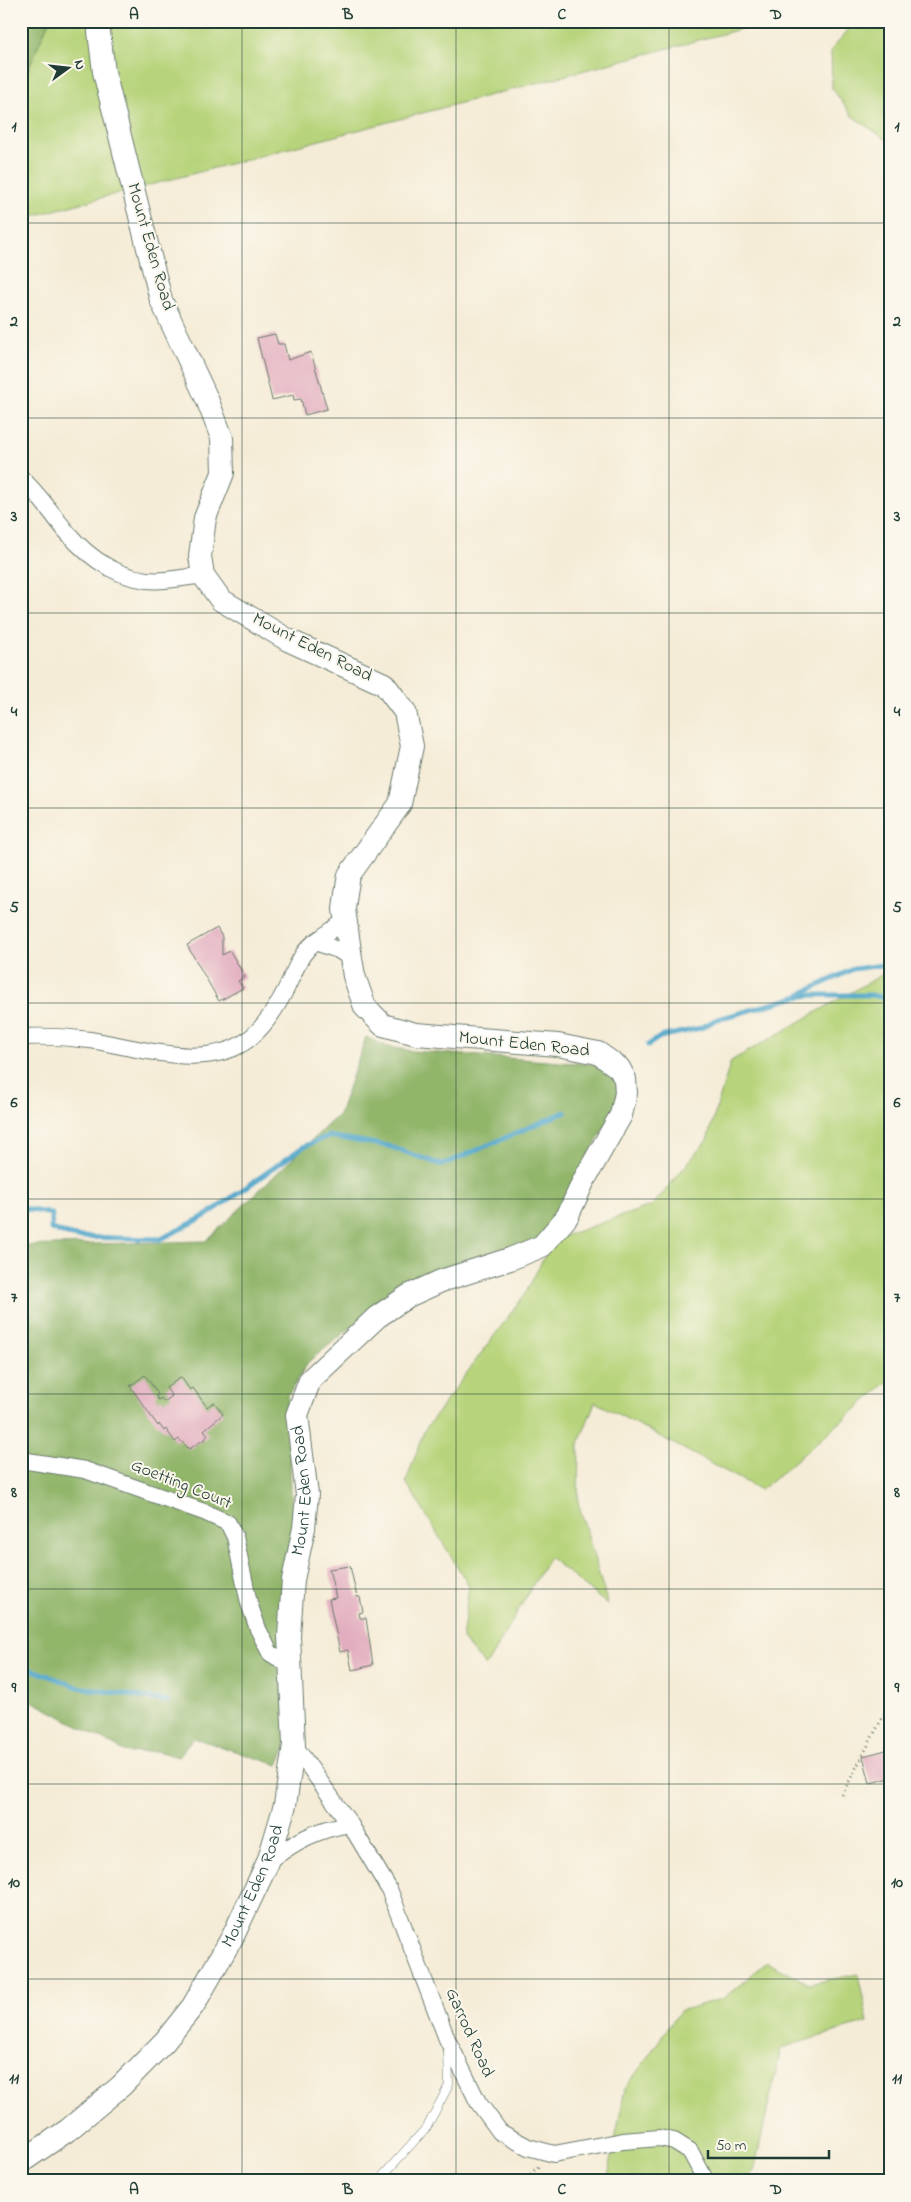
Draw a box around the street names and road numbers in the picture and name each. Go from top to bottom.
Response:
street label: Mount Eden Road [119,180,181,314]
street label: Mount Eden Road [247,607,377,689]
street label: Mount Eden Road [457,1025,591,1065]
street label: Mount Eden Road [285,1424,320,1558]
street label: Goetting Court [126,1453,235,1518]
street label: Mount Eden Road [216,1822,291,1953]
street label: Garrod Road [438,1984,500,2082]

